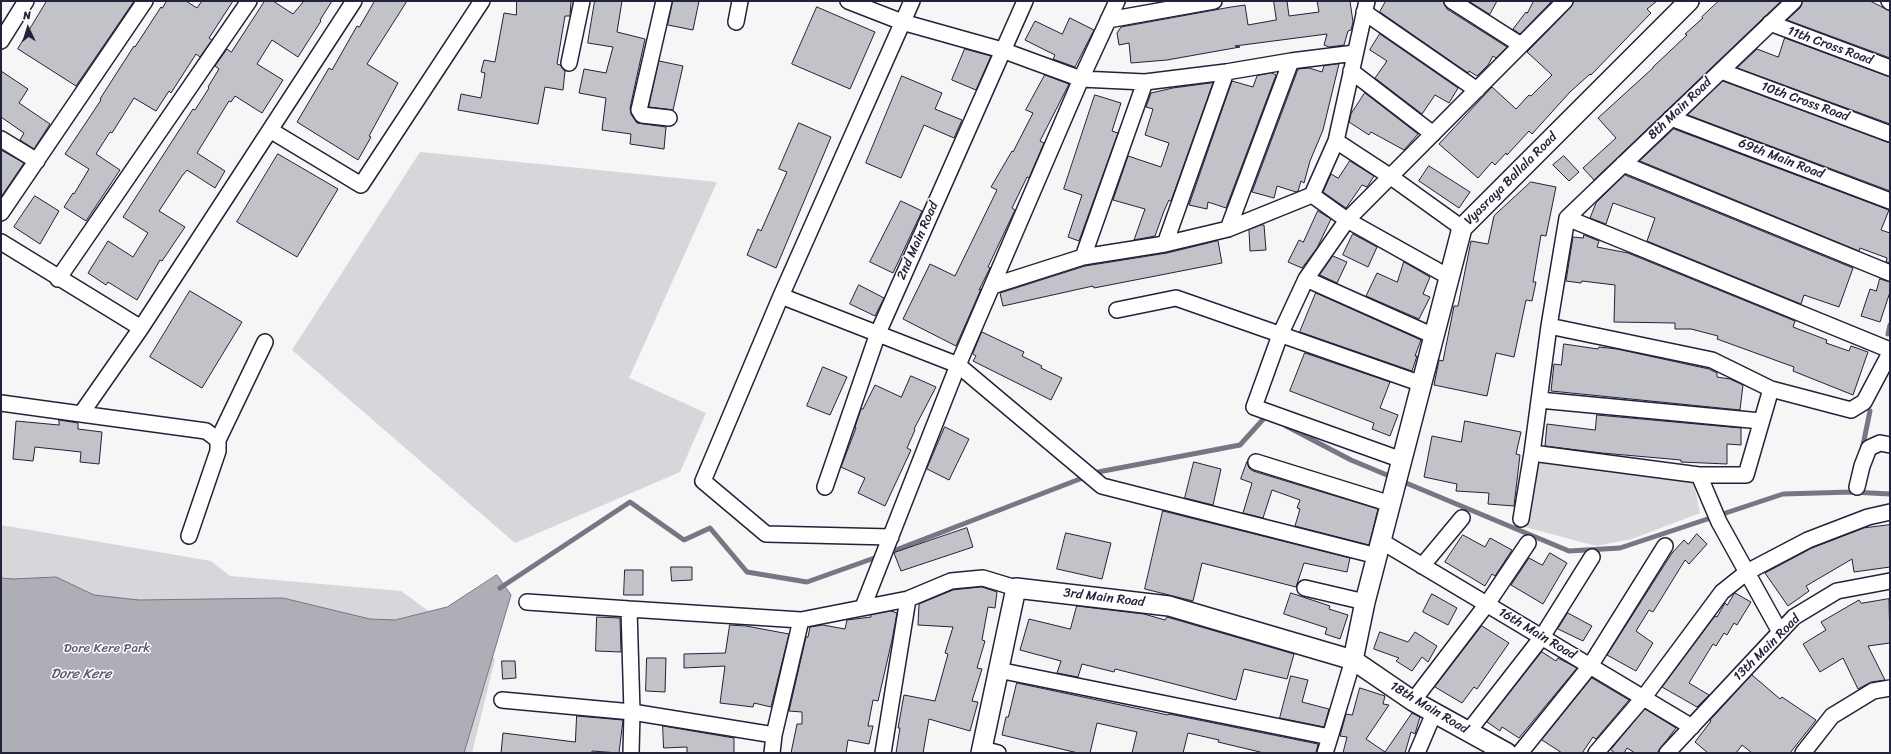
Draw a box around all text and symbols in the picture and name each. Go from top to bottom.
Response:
text: N [23,6,32,25]
north arrow [8,8,48,48]
street label: 11th Cross Road [1785,23,1875,69]
street label: 8th Main Road [1645,75,1715,143]
street label: 10th Cross Road [1759,79,1851,125]
street label: Vyasraya Ballala Road [1461,129,1561,229]
street label: 69th Main Road [1736,136,1826,182]
street label: 2nd Main Road [894,200,942,282]
street label: 3rd Main Road [1063,585,1145,611]
street label: 16th Main Road [1495,605,1579,663]
street label: 13th Main Road [1731,612,1803,684]
park label: Dore Kere Park [64,641,150,657]
water label: Dore Kere [51,666,111,682]
street label: 18th Main Road [1387,679,1471,737]

